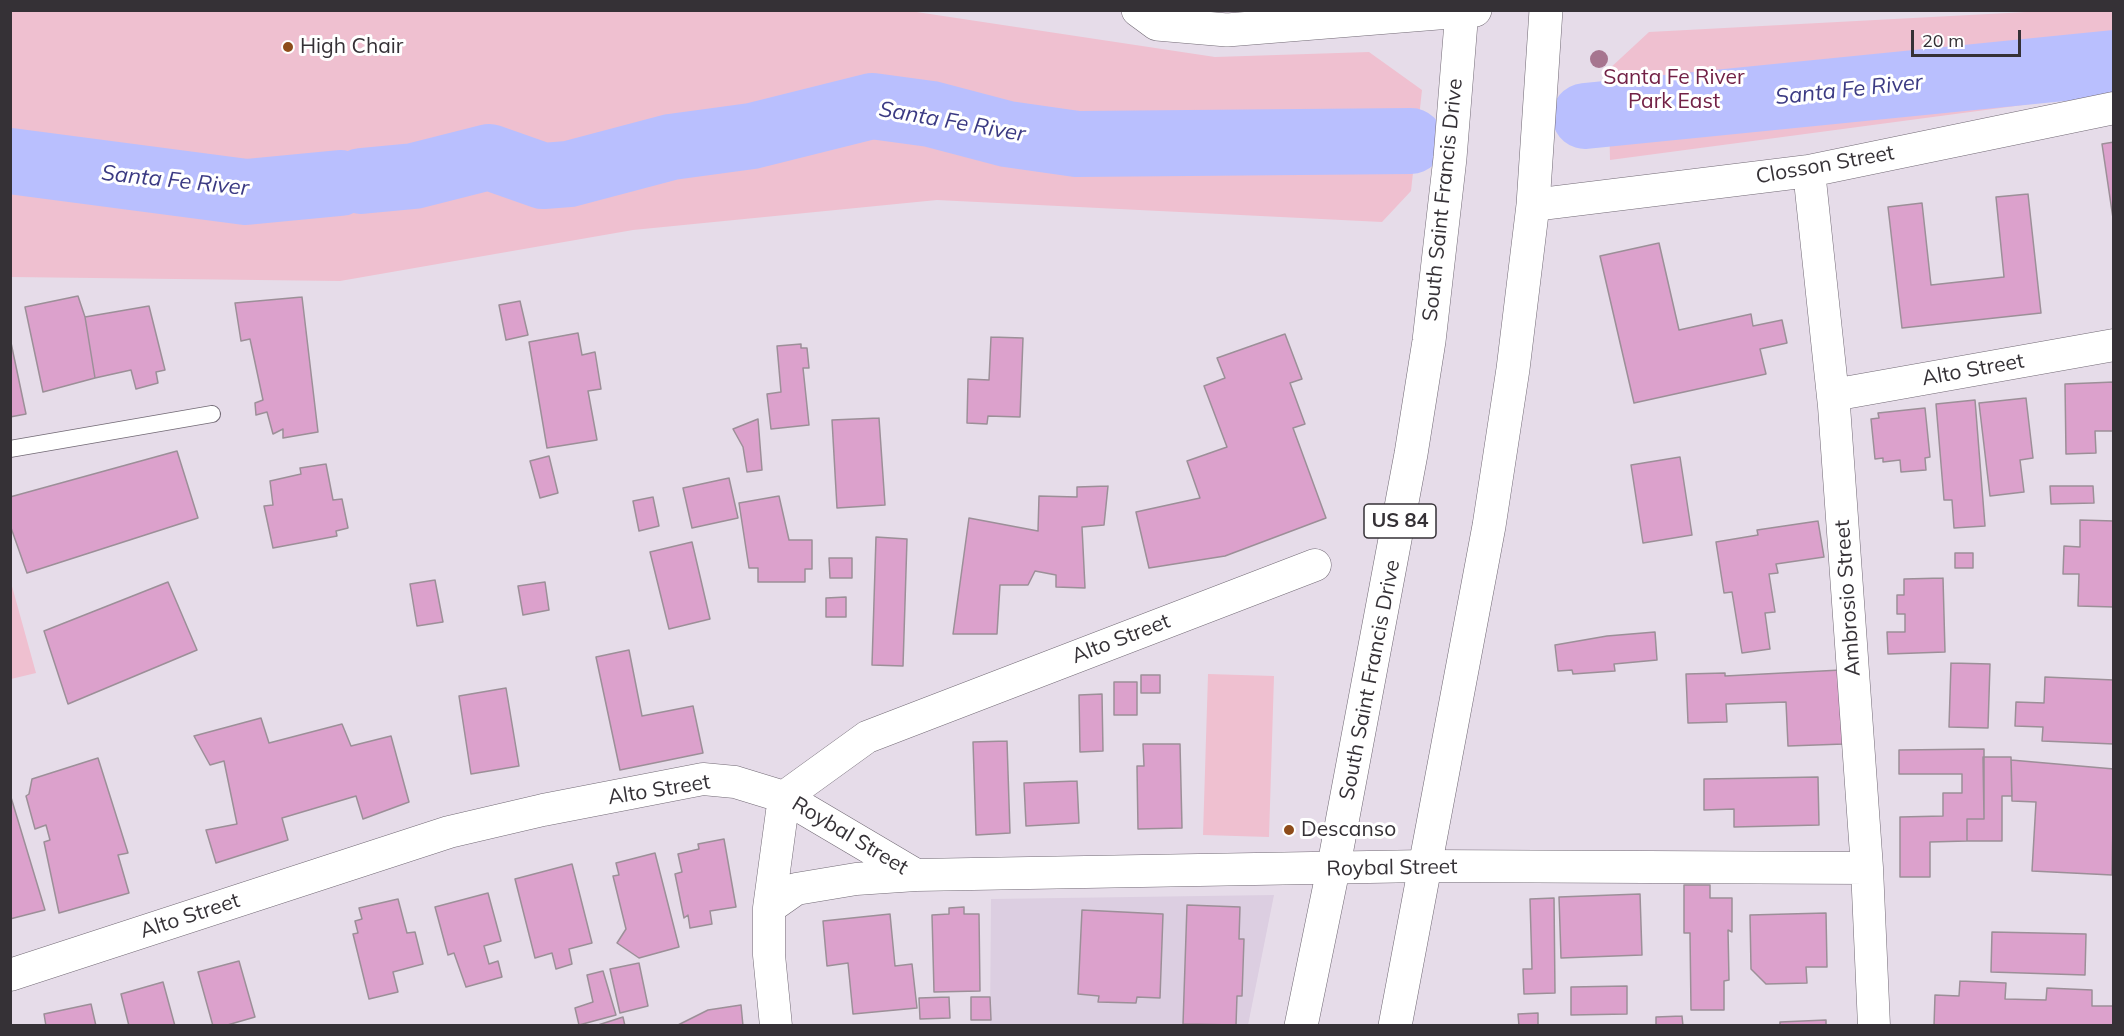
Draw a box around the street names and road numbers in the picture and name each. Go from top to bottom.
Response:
street label: South Saint Francis Drive [1418,77,1468,323]
street label: Closson Street [1754,140,1896,190]
street label: Alto Street [1920,349,2026,391]
road number: US 84 [1364,504,1436,538]
street label: Ambrosio Street [1830,519,1866,677]
street label: South Saint Francis Drive [1334,558,1406,802]
street label: Alto Street [1068,609,1174,669]
street label: Alto Street [606,769,712,811]
street label: Roybal Street [787,791,913,881]
street label: Roybal Street [1326,854,1458,882]
street label: Alto Street [137,888,243,944]

